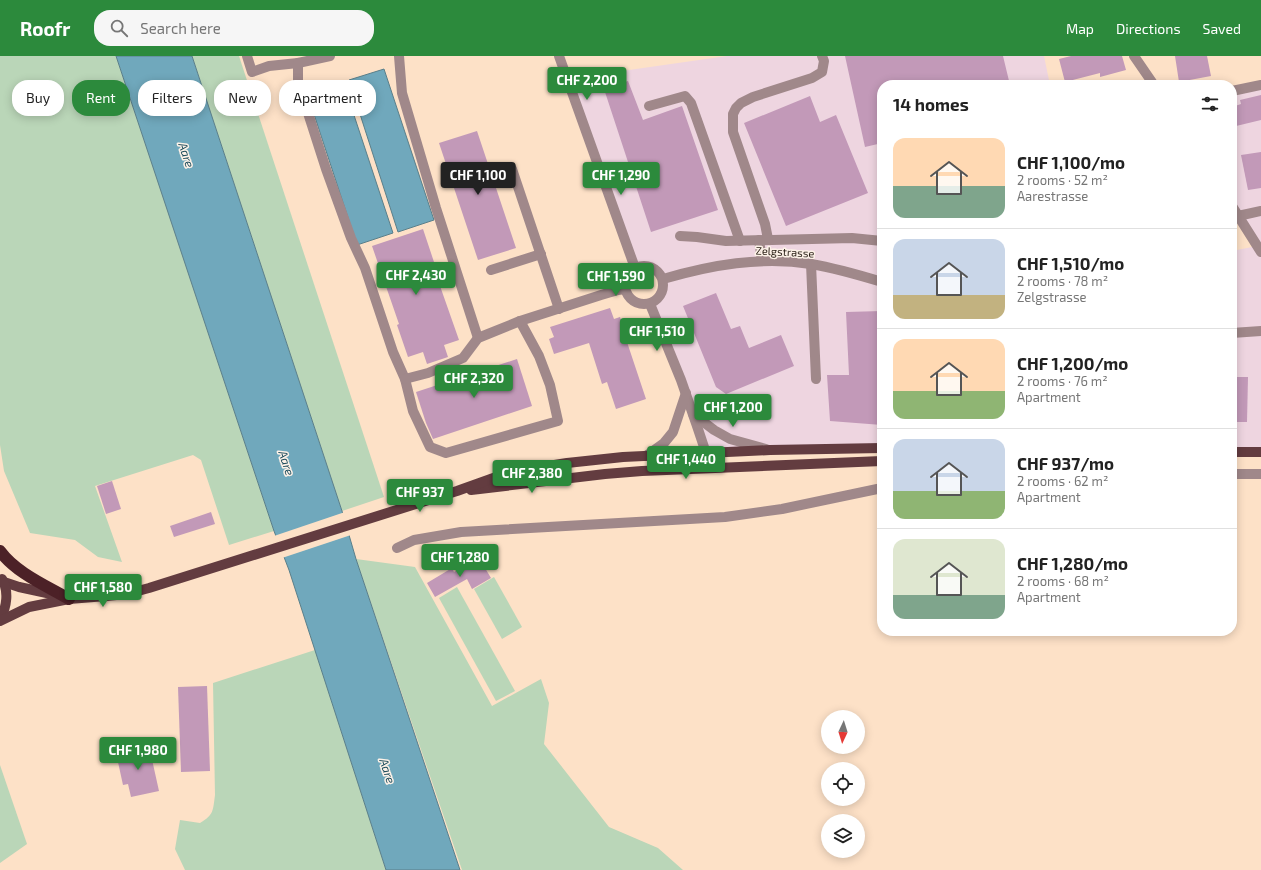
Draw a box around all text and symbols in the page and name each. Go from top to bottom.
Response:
search box [94,10,374,46]
text: Roofr [20,17,70,40]
icon: search [108,17,130,39]
text: Search here [140,19,221,37]
text: Map [1066,20,1094,37]
text: Directions [1116,20,1181,37]
text: Saved [1203,20,1241,37]
pin: CHF 2,200 [541,67,633,101]
text: CHF 2,200 [556,72,618,88]
chip: Buy [12,80,64,116]
chip: Rent [72,80,130,116]
chip: Filters [138,80,206,116]
chip: New [214,80,271,116]
chip: Apartment [279,80,376,116]
icon: filters [1199,93,1221,115]
text: 14 homes [893,94,969,114]
water label: Aare [176,139,198,169]
text: CHF 1,100/mo [1017,152,1125,172]
icon: home [925,154,973,202]
pin: CHF 1,100 [432,162,524,196]
pin: CHF 1,290 [575,162,667,196]
text: CHF 1,100 [450,167,506,183]
text: CHF 1,290 [592,167,650,183]
text: 2 rooms · 52 m² [1017,172,1108,188]
text: Aarestrasse [1017,188,1088,204]
street label: Zelgstrasse [755,243,815,260]
text: CHF 1,510/mo [1017,253,1124,273]
icon: home [925,255,973,303]
pin: CHF 2,430 [370,262,462,296]
pin: CHF 1,590 [570,263,662,297]
text: CHF 2,430 [386,267,446,283]
text: CHF 1,590 [587,268,645,284]
text: 2 rooms · 78 m² [1017,273,1108,289]
text: Zelgstrasse [1017,289,1087,305]
pin: CHF 1,510 [611,318,703,352]
text: CHF 1,510 [629,323,685,339]
text: CHF 1,200/mo [1017,353,1128,373]
icon: home [925,355,973,403]
pin: CHF 2,320 [428,365,520,399]
text: CHF 2,320 [444,370,504,386]
text: 2 rooms · 76 m² [1017,373,1108,389]
text: Apartment [1017,389,1081,405]
pin: CHF 1,200 [687,394,779,428]
text: CHF 1,200 [703,399,763,415]
pin: CHF 1,440 [640,446,732,480]
water label: Aare [276,447,298,477]
text: CHF 1,440 [656,451,716,467]
text: CHF 937/mo [1017,453,1114,473]
icon: home [925,455,973,503]
pin: CHF 2,380 [486,460,578,494]
text: CHF 2,380 [502,465,562,481]
text: 2 rooms · 62 m² [1017,473,1108,489]
pin: CHF 937 [383,479,457,513]
text: CHF 937 [396,484,444,500]
text: Apartment [1017,489,1081,505]
pin: CHF 1,280 [414,544,506,578]
text: CHF 1,280 [430,549,490,565]
text: CHF 1,280/mo [1017,553,1128,573]
icon: home [925,555,973,603]
text: 2 rooms · 68 m² [1017,573,1109,589]
pin: CHF 1,580 [57,574,149,608]
text: CHF 1,580 [74,579,132,595]
text: Apartment [1017,589,1081,605]
north arrow [821,710,865,754]
map controls [821,710,865,858]
pin: CHF 1,980 [92,737,184,771]
text: CHF 1,980 [108,742,168,758]
water label: Aare [377,755,399,785]
button: locate [821,762,865,806]
button: layers [821,814,865,858]

